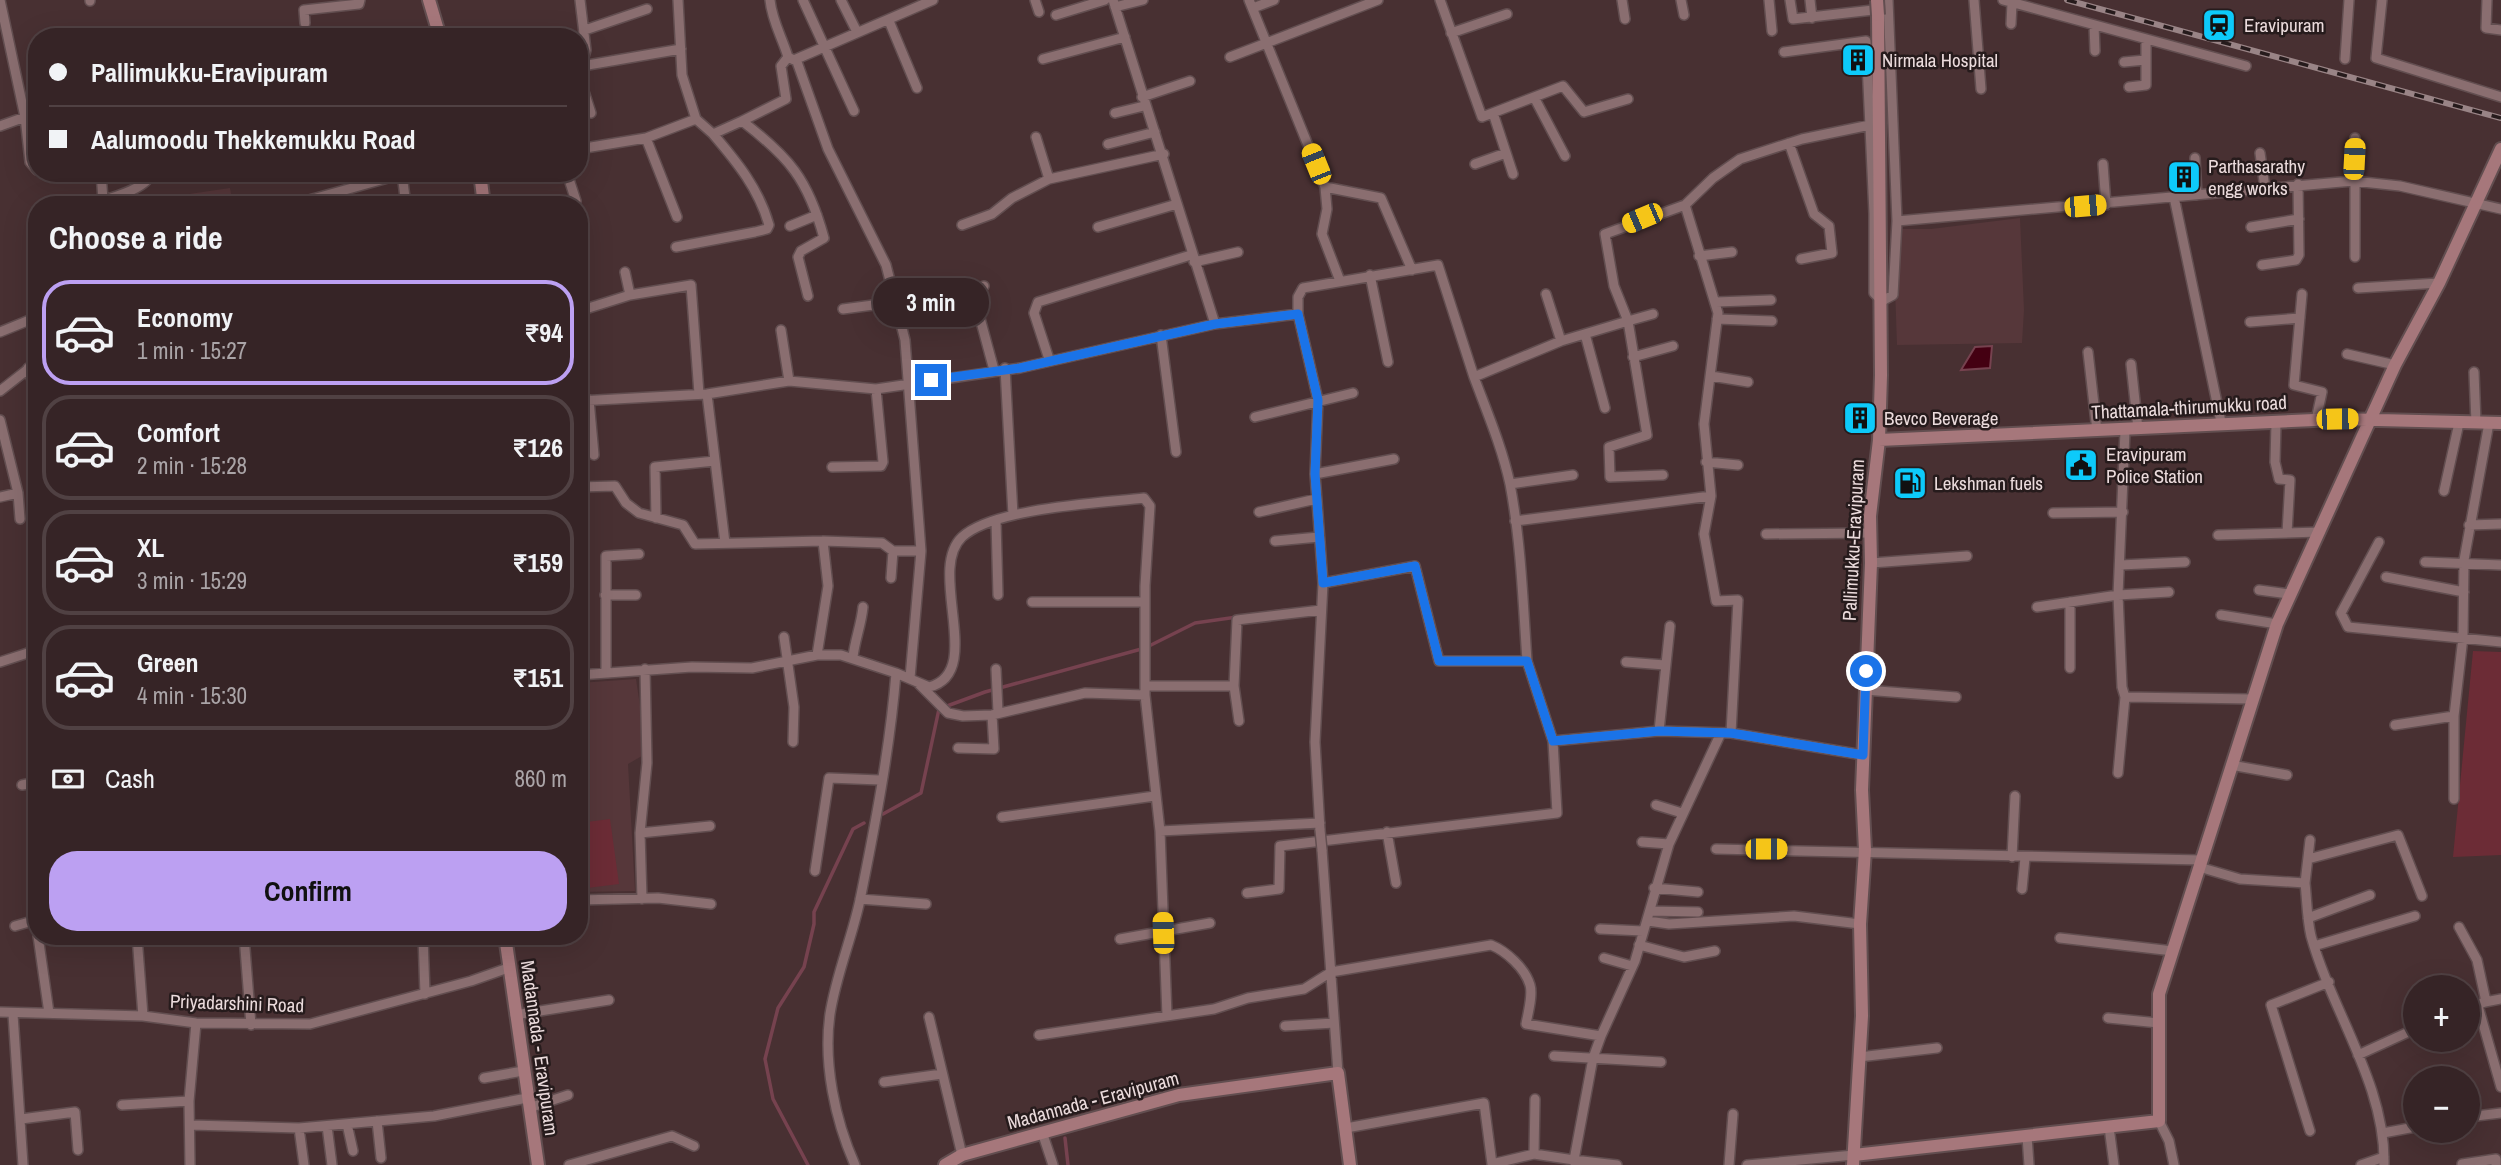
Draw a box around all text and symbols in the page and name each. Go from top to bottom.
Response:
station icon: Eravipuram [2200,6,2238,44]
place label: Eravipuram [2244,12,2325,38]
building icon: Nirmala Hospital [1839,41,1877,79]
place label: Nirmala Hospital [1882,47,1998,73]
text: Pallimukku-Eravipuram [91,55,328,90]
text: Aalumoodu Thekkemukku Road [91,122,416,157]
car [2343,137,2366,181]
car [1299,141,1334,187]
place label: Parthasarathy engg works [2208,153,2305,201]
building icon: Parthasarathy engg works [2165,158,2203,196]
car [2064,194,2107,218]
car [1619,200,1666,236]
text: Choose a ride [49,216,223,259]
callout: 3 min [873,278,989,328]
text: 3 min [906,287,956,318]
text: Economy [137,300,233,335]
icon: car [53,301,116,364]
text: ₹94 [524,315,563,350]
text: 1 min · 15:27 [137,335,247,366]
route end [915,364,947,396]
street label: Thattamala-thirumukku road [2091,389,2287,425]
building icon: Bevco Beverage [1841,399,1879,437]
place label: Bevco Beverage [1884,405,1998,431]
car [2316,408,2359,430]
text: Comfort [137,415,220,450]
icon: car [53,416,116,479]
text: ₹126 [512,430,563,465]
place label: Eravipuram Police Station [2106,441,2203,489]
public building icon: Eravipuram Police Station [2062,446,2100,484]
text: 2 min · 15:28 [137,450,247,481]
street label: Pallimukku-Eravipuram [1836,458,1870,622]
fuel station icon: Lekshman fuels [1891,464,1929,502]
place label: Lekshman fuels [1934,470,2043,496]
text: XL [137,530,164,565]
icon: car [53,531,116,594]
text: ₹159 [512,545,563,580]
text: 3 min · 15:29 [137,565,247,596]
text: Green [137,645,199,680]
icon: car [53,646,116,709]
route start [1850,655,1882,687]
text: ₹151 [512,660,563,695]
text: 4 min · 15:30 [137,680,247,711]
icon: cash [49,760,87,798]
text: Cash [105,761,155,796]
text: 860 m [515,763,567,794]
car [1746,839,1788,860]
button: Confirm [49,851,567,931]
car [1152,912,1175,954]
street label: Madannada - Eravipuram [515,959,565,1137]
map controls [2403,975,2480,1143]
button: + [2403,975,2480,1052]
street label: Priyadarshini Road [169,988,305,1018]
street label: Madannada - Eravipuram [1004,1065,1182,1135]
button: − [2403,1066,2480,1143]

